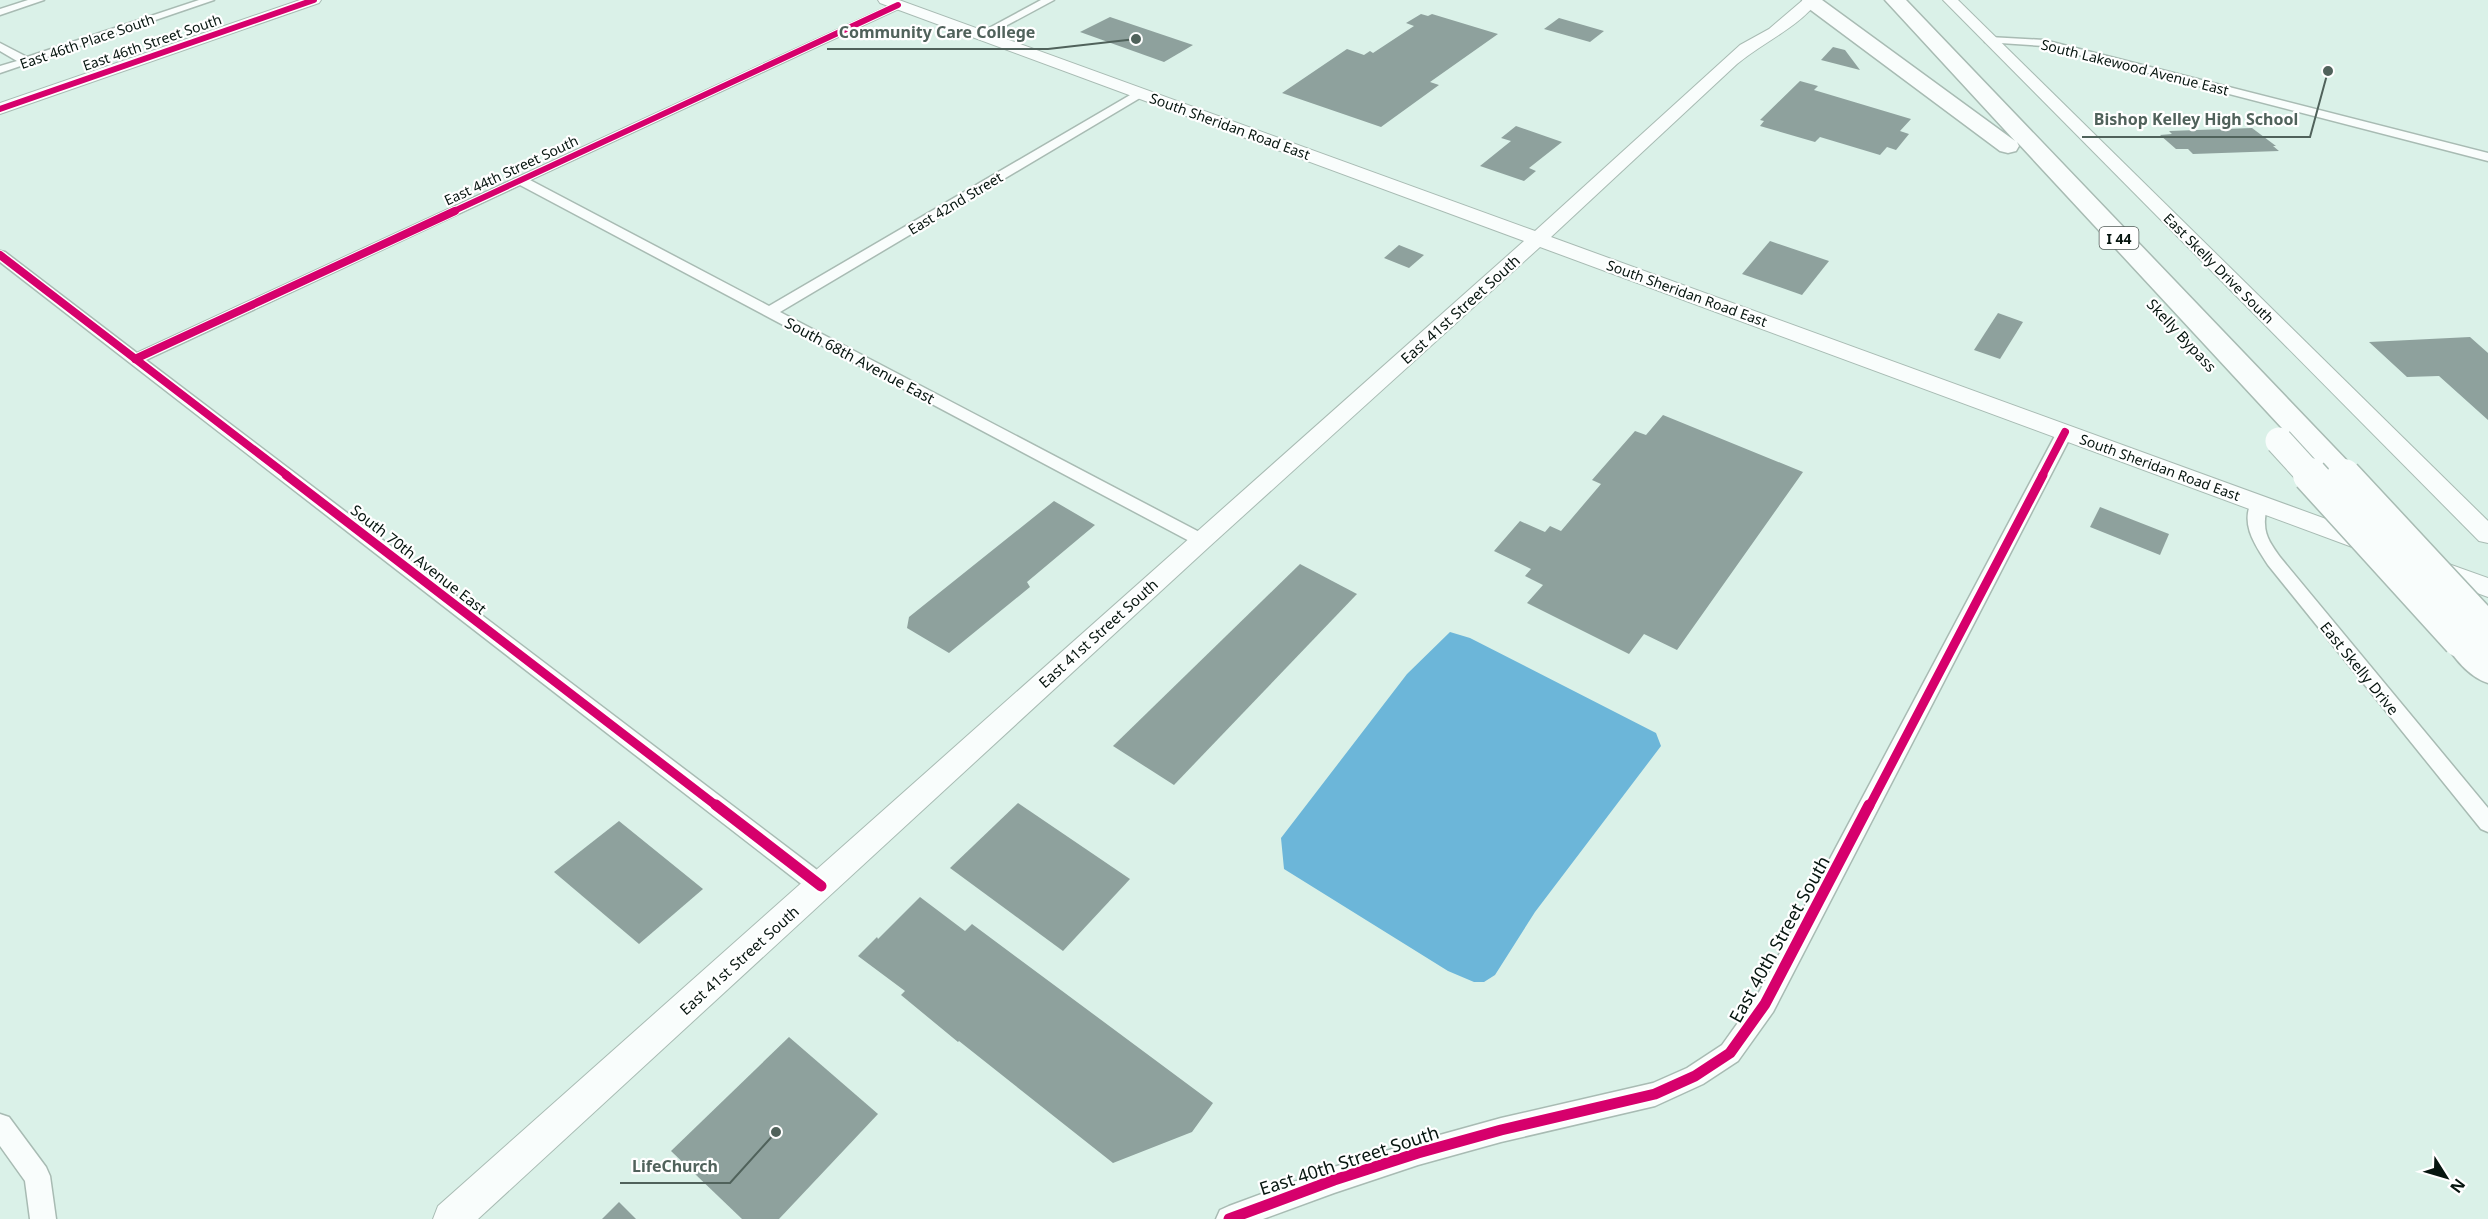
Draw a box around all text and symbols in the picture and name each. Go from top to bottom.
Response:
street label: East 46th Place South [17,9,157,73]
street label: East 46th Street South [80,9,224,75]
callout: Community Care College [827,15,1048,49]
text: Community Care College [839,21,1035,43]
street label: South Lakewood Avenue East [2039,34,2231,100]
street label: South Sheridan Road East [1147,88,1313,164]
callout: Bishop Kelley High School [2082,103,2310,137]
text: Bishop Kelley High School [2094,108,2298,130]
street label: East 44th Street South [441,131,581,209]
street label: East 42nd Street [904,167,1006,239]
street label: East Skelly Drive South [2160,209,2278,327]
road number: I 44 [2100,227,2138,249]
street label: East 41st Street South [1396,250,1524,368]
street label: South Sheridan Road East [1604,255,1770,331]
street label: Skelly Bypass [2143,294,2221,376]
street label: South 68th Avenue East [782,312,939,408]
street label: South Sheridan Road East [2077,429,2243,505]
street label: South 70th Avenue East [347,500,491,619]
street label: East 41st Street South [1034,574,1162,692]
street label: East Skelly Drive [2316,617,2404,719]
street label: East 40th Street South [1723,851,1835,1027]
street label: East 41st Street South [675,901,803,1019]
street label: East 40th Street South [1256,1120,1442,1200]
north arrow [2416,1147,2476,1207]
callout: LifeChurch [620,1149,730,1183]
text: LifeChurch [632,1155,718,1177]
text: N [2445,1174,2471,1198]

